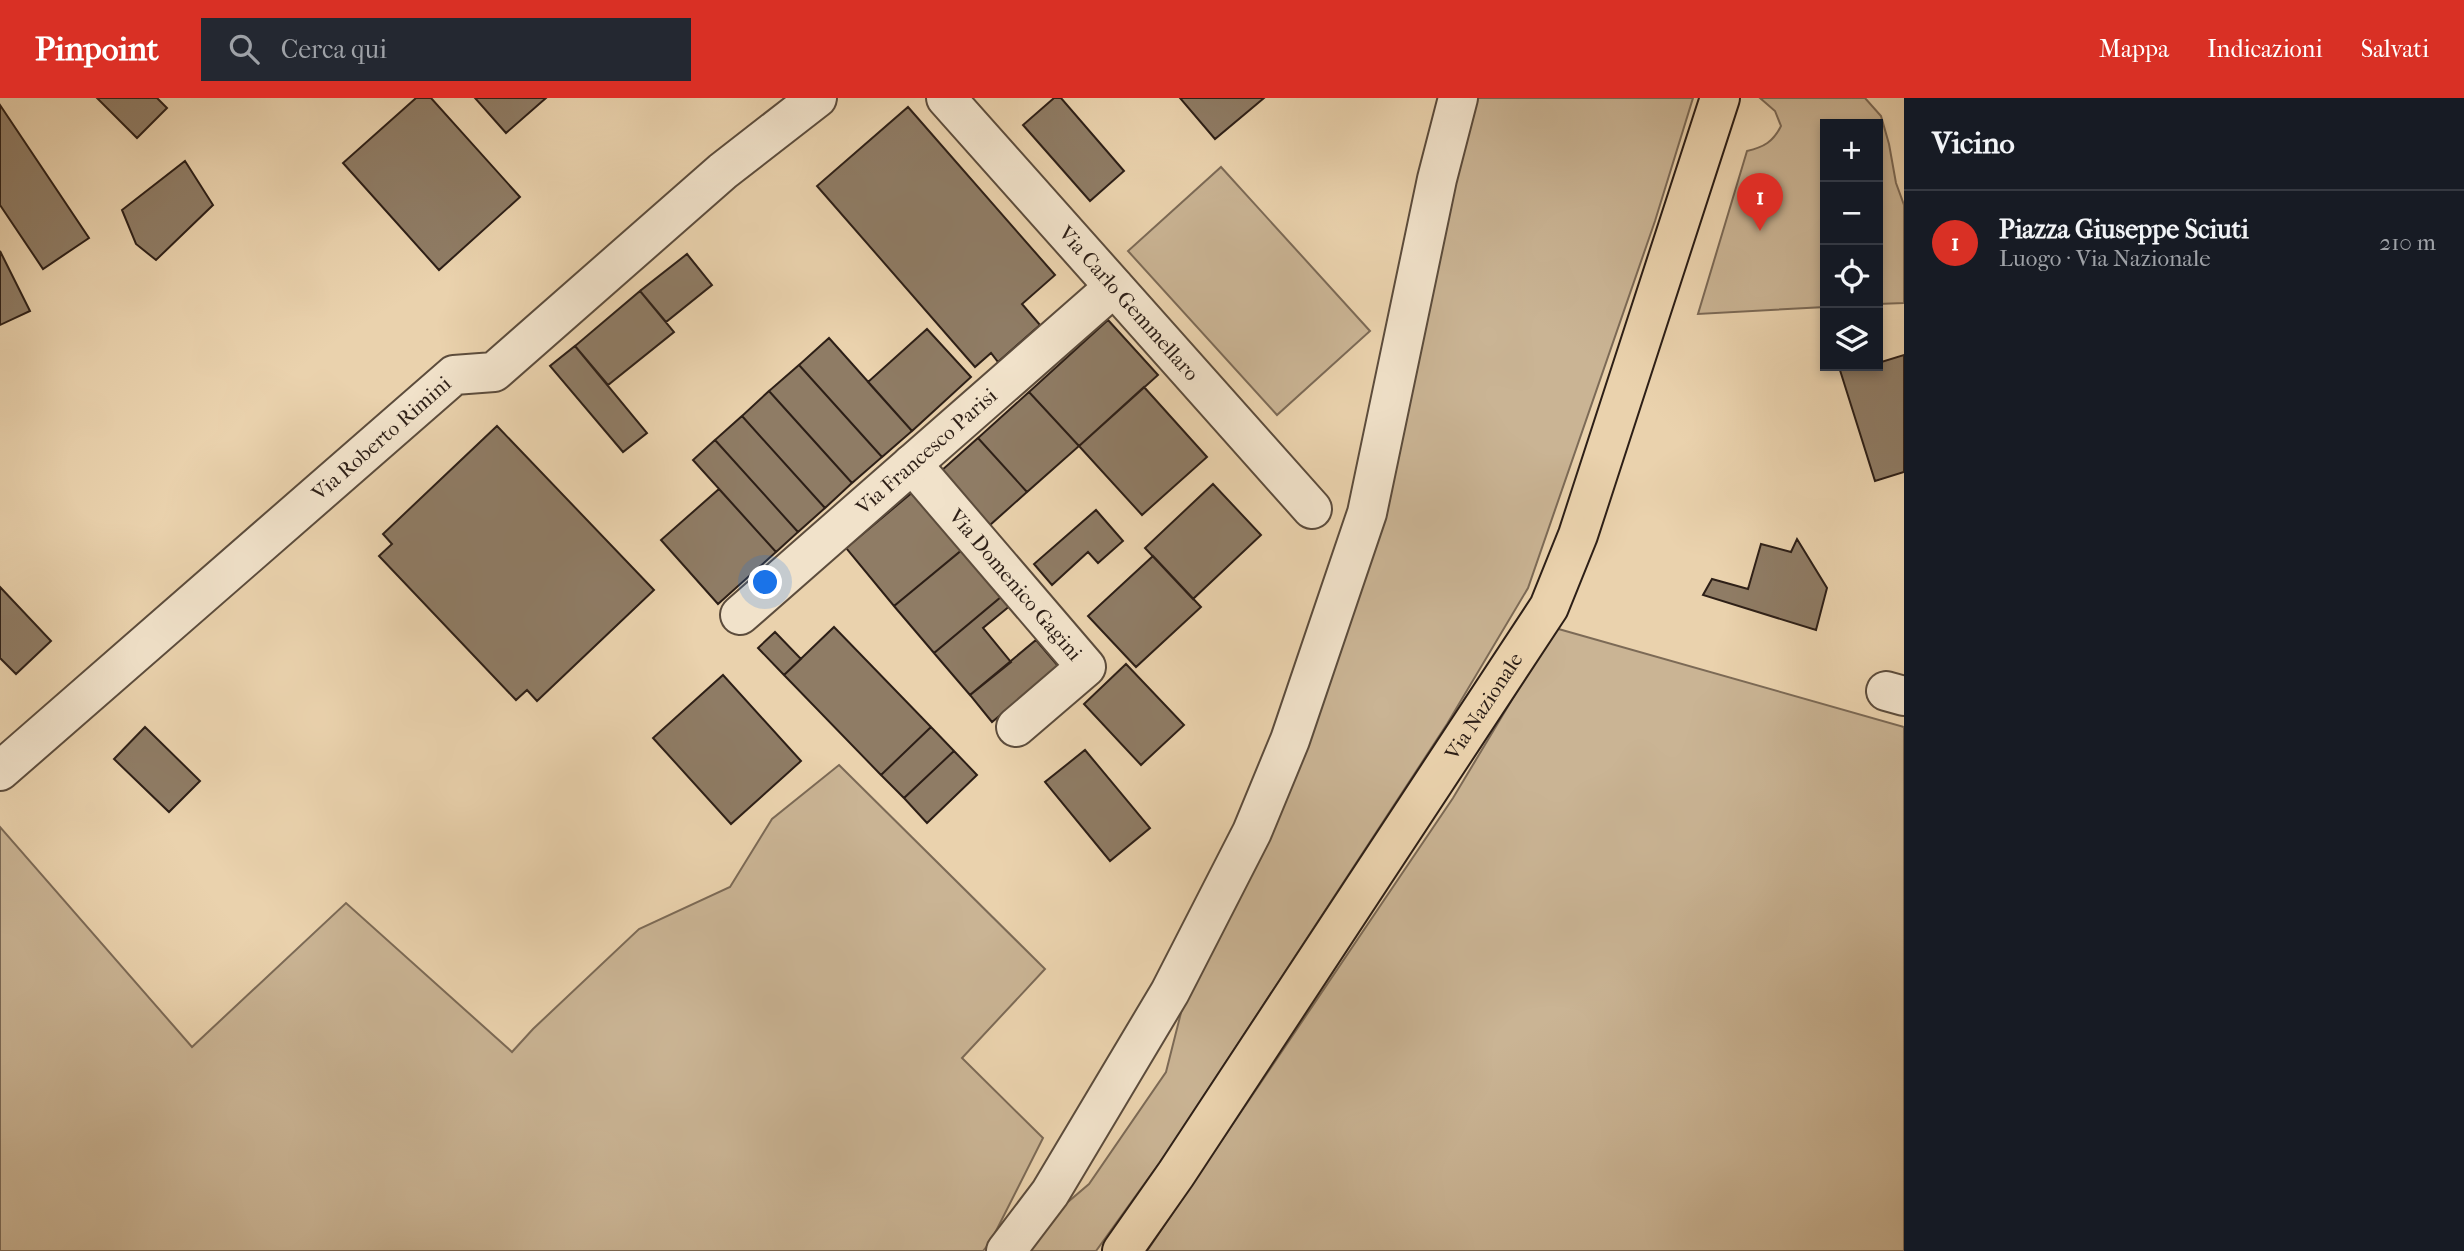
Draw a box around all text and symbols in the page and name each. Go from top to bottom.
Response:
search box [201,18,691,81]
text: Pinpoint [35,30,159,69]
icon: search [225,30,263,68]
text: Cerca qui [281,34,387,65]
text: Mappa [2099,35,2169,63]
text: Indicazioni [2207,35,2323,63]
text: Salvati [2361,35,2429,63]
map controls [1820,119,1883,371]
button: + [1820,119,1883,182]
text: Vicino [1932,126,2015,161]
pin: 1 [1737,173,1783,231]
button: − [1820,182,1883,245]
text: Piazza Giuseppe Sciuti [1999,214,2249,245]
street label: Via Carlo Gemmellaro [1053,220,1204,386]
text: 1 [1951,229,1959,256]
text: 210 m [2379,229,2436,256]
button: locate [1820,245,1883,308]
text: Luogo · Via Nazionale [1999,245,2211,272]
button: layers [1820,308,1883,371]
street label: Via Roberto Rimini [306,371,456,506]
street label: Via Francesco Parisi [850,383,1002,520]
street label: Via Domenico Gagini [943,503,1087,665]
your location [748,565,782,599]
street label: Via Nazionale [1439,648,1528,765]

